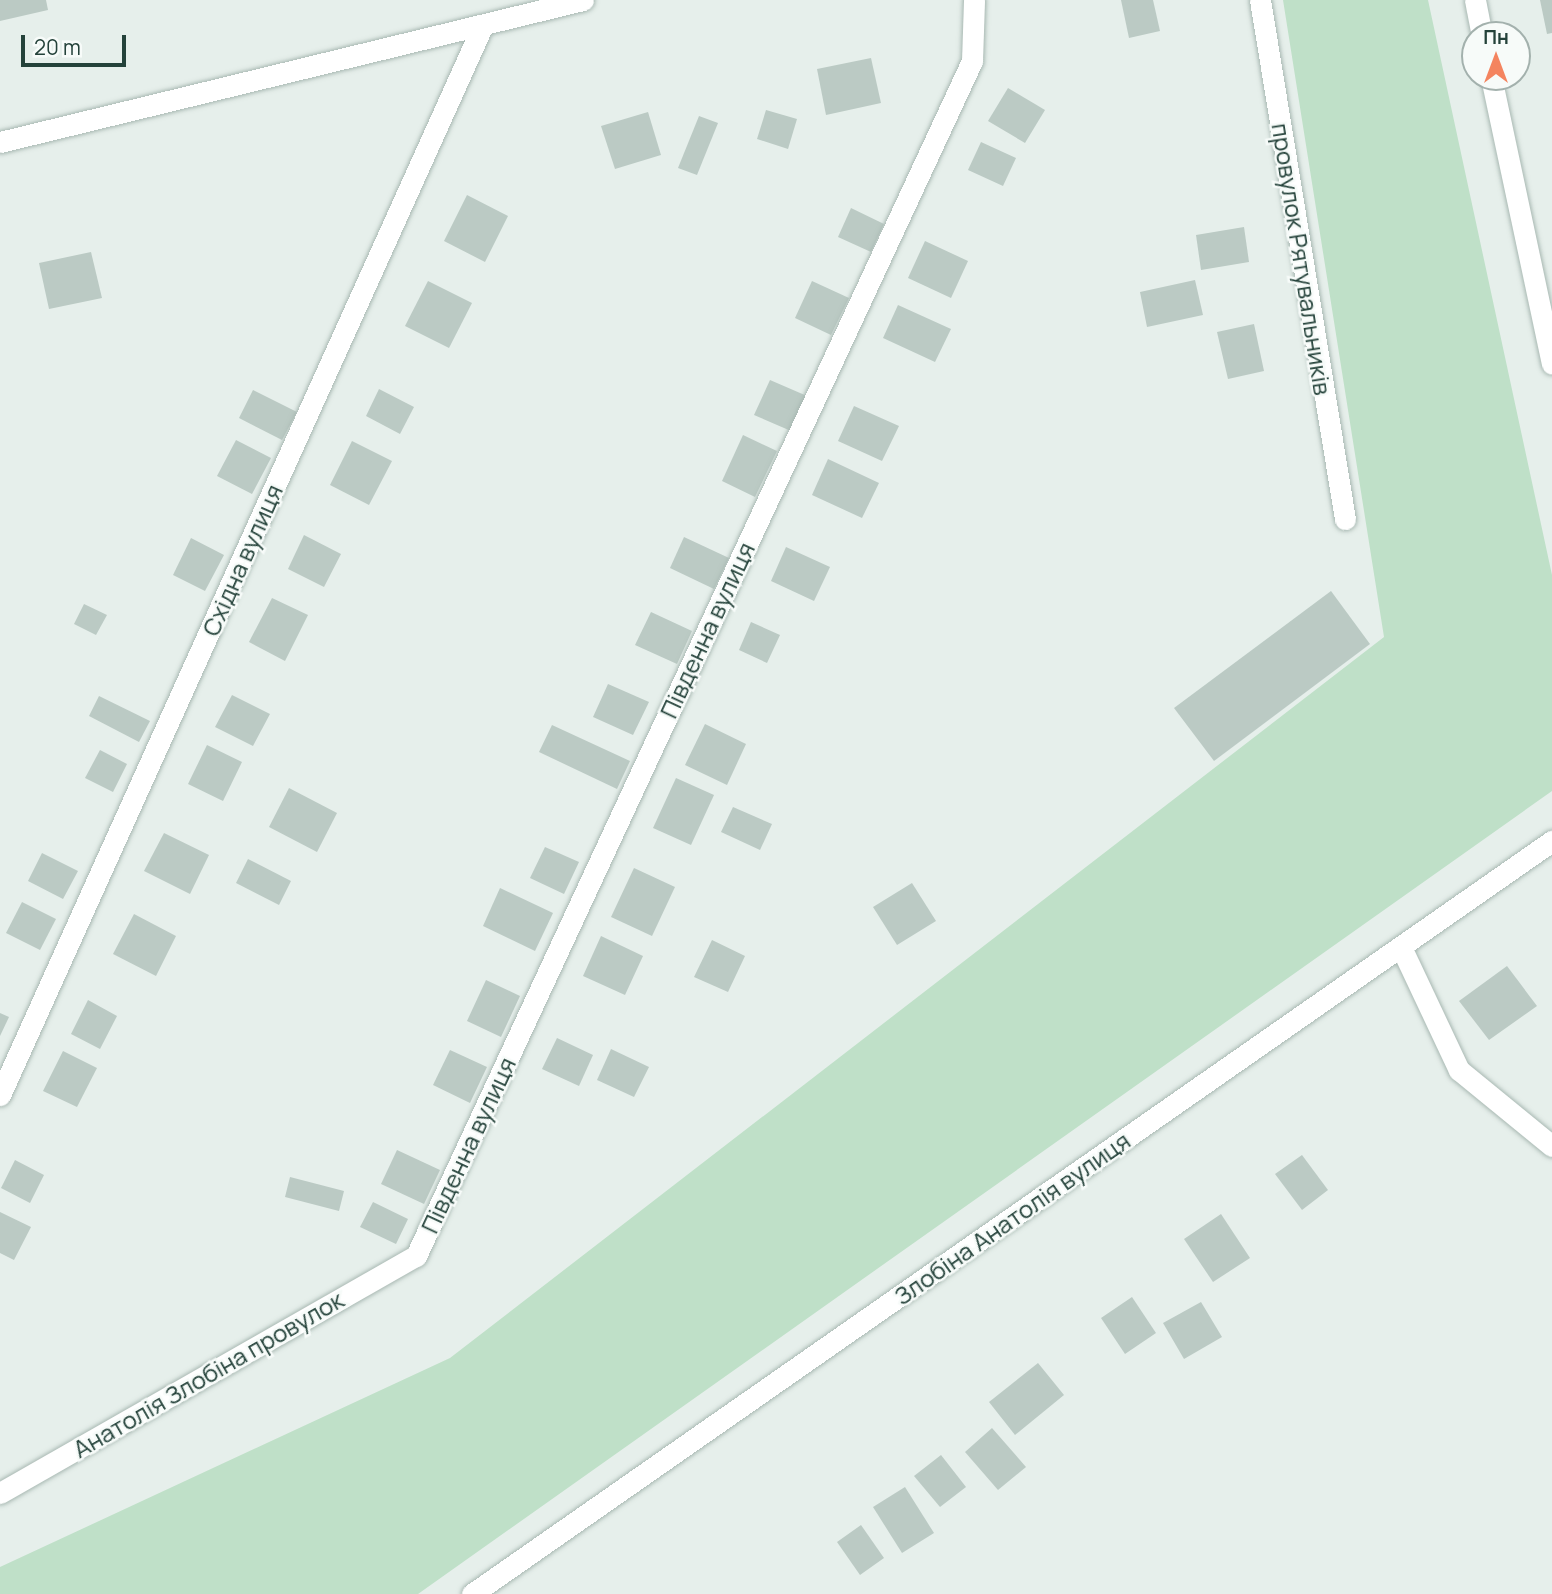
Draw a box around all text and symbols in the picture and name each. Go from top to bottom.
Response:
scale bar [24,21,130,65]
north arrow [1461,21,1531,91]
text: Пн [1483,24,1509,50]
text: 20 m [34,33,81,61]
street label: провулок Рятувальників [1266,121,1338,397]
street label: Східна вулиця [196,480,288,640]
street label: Південна вулиця [654,538,760,722]
street label: Південна вулиця [415,1053,521,1237]
street label: Злобіна Анатолія вулиця [889,1126,1135,1310]
street label: Анатолія Злобіна провулок [68,1285,348,1463]

